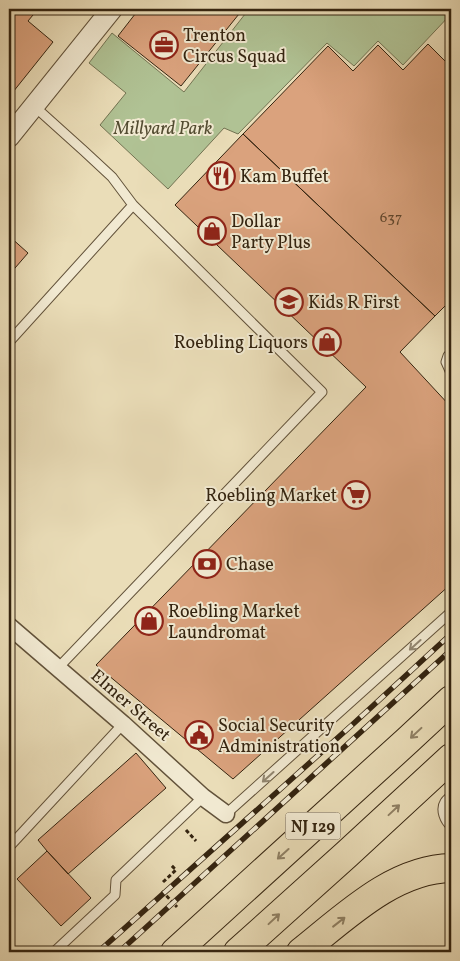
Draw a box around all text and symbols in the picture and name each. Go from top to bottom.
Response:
place label: Trenton Circus Squad [183,24,286,70]
office icon: Trenton Circus Squad [149,30,179,60]
park label: Millyard Park [113,117,212,142]
restaurant icon: Kam Buffet [206,161,236,191]
place label: Kam Buffet [240,165,329,190]
house number: 637 [380,208,402,229]
place label: Dollar Party Plus [231,210,311,256]
shop icon: Dollar Party Plus [197,216,227,246]
school or university icon: Kids R First [274,287,304,317]
place label: Kids R First [308,291,400,316]
shop icon: Roebling Liquors [312,327,342,357]
place label: Roebling Liquors [174,331,308,356]
supermarket icon: Roebling Market [341,480,371,510]
place label: Roebling Market [205,484,337,509]
bank icon: Chase [192,549,222,579]
place label: Chase [226,553,274,578]
place label: Roebling Market Laundromat [168,600,300,646]
shop icon: Roebling Market Laundromat [134,606,164,636]
one-way arrow [408,639,421,650]
street label: Elmer Street [84,664,176,748]
place label: Social Security Administration [218,714,341,760]
public building icon: Social Security Administration [184,720,214,750]
one-way arrow [409,727,422,739]
one-way arrow [262,771,275,782]
one-way arrow [388,804,401,816]
road number: NJ 129 [286,812,340,839]
one-way arrow [276,848,289,860]
one-way arrow [267,913,280,925]
one-way arrow [332,916,345,927]

